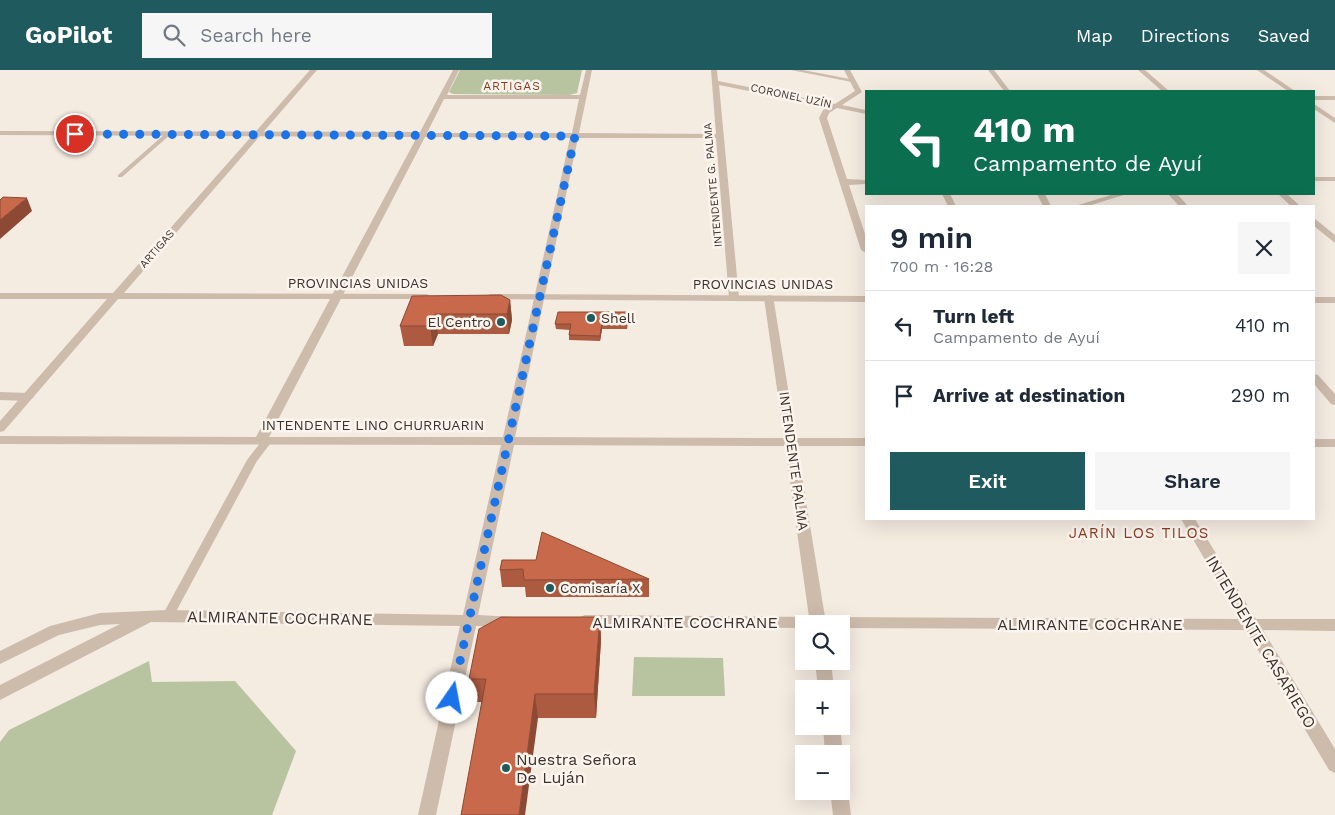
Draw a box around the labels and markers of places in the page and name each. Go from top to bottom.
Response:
pin [54,113,96,155]
place label: Shell [601,310,636,326]
marker: Shell [585,312,597,324]
place label: El Centro [427,314,491,330]
marker: El Centro [495,316,507,328]
place label: Comisaría X [560,580,640,596]
marker: Comisaría X [544,582,556,594]
place label: Nuestra Señora De Luján [516,750,637,787]
marker: Nuestra Señora De Luján [500,762,512,774]

